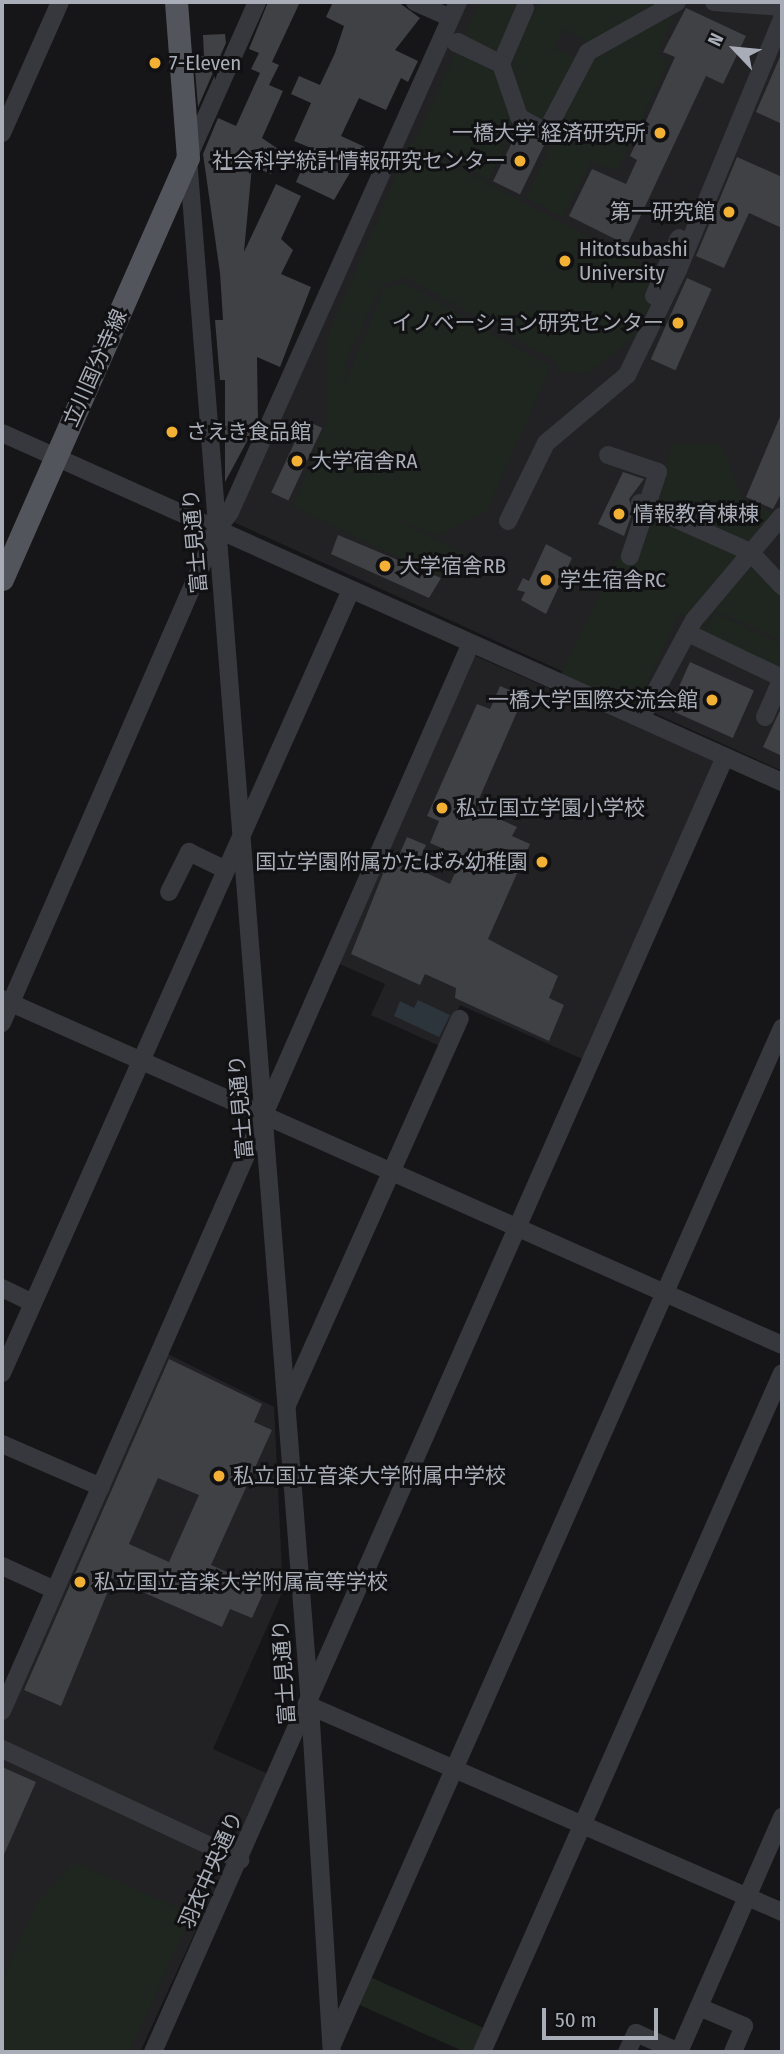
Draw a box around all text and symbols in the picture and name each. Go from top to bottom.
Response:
north arrow [700,14,770,84]
text: N [703,29,729,50]
place label: 7-Eleven [169,50,241,76]
marker: 7-Eleven [147,55,163,71]
place label: 一橋大学 経済研究所 [452,120,646,146]
marker: 一橋大学 経済研究所 [652,125,668,141]
place label: 社会科学統計情報研究センター [212,148,506,174]
marker: 社会科学統計情報研究センター [512,153,528,169]
place label: 第一研究館 [610,199,715,225]
marker: 第一研究館 [721,204,737,220]
place label: Hitotsubashi University [579,236,688,286]
marker: Hitotsubashi University [557,253,573,269]
street label: 立川国分寺線 [58,305,132,431]
place label: イノベーション研究センター [391,310,664,336]
marker: イノベーション研究センター [670,315,686,331]
place label: さえき食品館 [186,419,312,445]
marker: さえき食品館 [164,424,180,440]
place label: 大学宿舎RA [311,448,417,474]
marker: 大学宿舎RA [289,453,305,469]
street label: 富士見通り [178,488,212,594]
place label: 情報教育棟棟 [633,501,759,527]
marker: 情報教育棟棟 [611,506,627,522]
place label: 大学宿舎RB [399,553,506,579]
marker: 大学宿舎RB [377,558,393,574]
place label: 学生宿舎RC [560,567,666,593]
marker: 学生宿舎RC [538,572,554,588]
place label: 一橋大学国際交流会館 [488,687,698,713]
marker: 一橋大学国際交流会館 [704,692,720,708]
place label: 私立国立学園小学校 [456,795,645,821]
marker: 私立国立学園小学校 [434,800,450,816]
place label: 国立学園附属かたばみ幼稚園 [255,849,528,875]
marker: 国立学園附属かたばみ幼稚園 [534,854,550,870]
street label: 富士見通り [224,1054,258,1160]
place label: 私立国立音楽大学附属中学校 [233,1463,506,1489]
marker: 私立国立音楽大学附属中学校 [211,1468,227,1484]
place label: 私立国立音楽大学附属高等学校 [94,1569,388,1595]
marker: 私立国立音楽大学附属高等学校 [72,1574,88,1590]
street label: 富士見通り [268,1619,300,1725]
street label: 羽衣中央通り [174,1807,248,1933]
scale bar [546,1994,662,2038]
text: 50 m [555,2007,597,2033]

